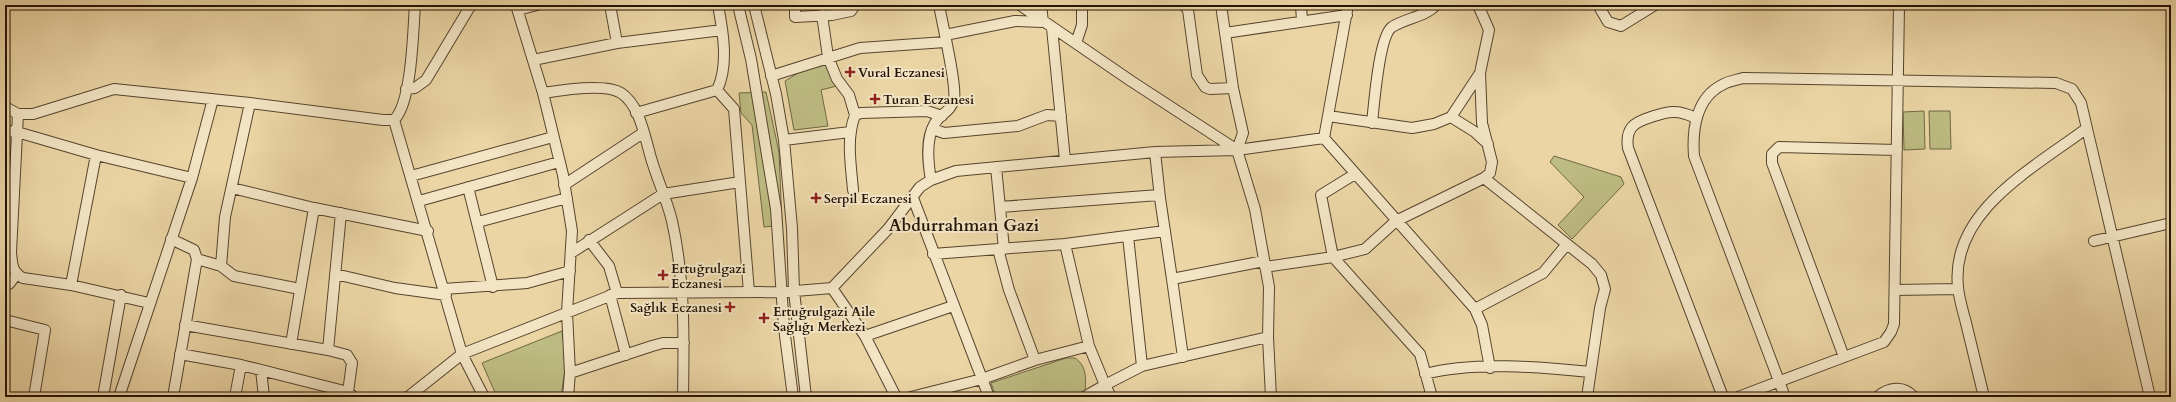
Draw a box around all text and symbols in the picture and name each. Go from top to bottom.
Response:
place label: Vural Eczanesi [858,64,945,82]
marker: Vural Eczanesi [845,67,855,77]
place label: Turan Eczanesi [883,91,974,109]
marker: Turan Eczanesi [870,94,880,104]
place label: Serpil Eczanesi [824,190,912,208]
marker: Serpil Eczanesi [811,193,821,203]
district label: Abdurrahman Gazi [889,214,1039,237]
place label: Ertuğrulgazi Eczanesi [671,260,746,293]
marker: Ertuğrulgazi Eczanesi [658,270,668,280]
place label: Sağlık Eczanesi [630,299,722,317]
marker: Sağlık Eczanesi [725,302,735,312]
place label: Ertuğrulgazi Aile Sağlığı Merkezi [773,303,876,336]
marker: Ertuğrulgazi Aile Sağlığı Merkezi [758,312,770,324]

